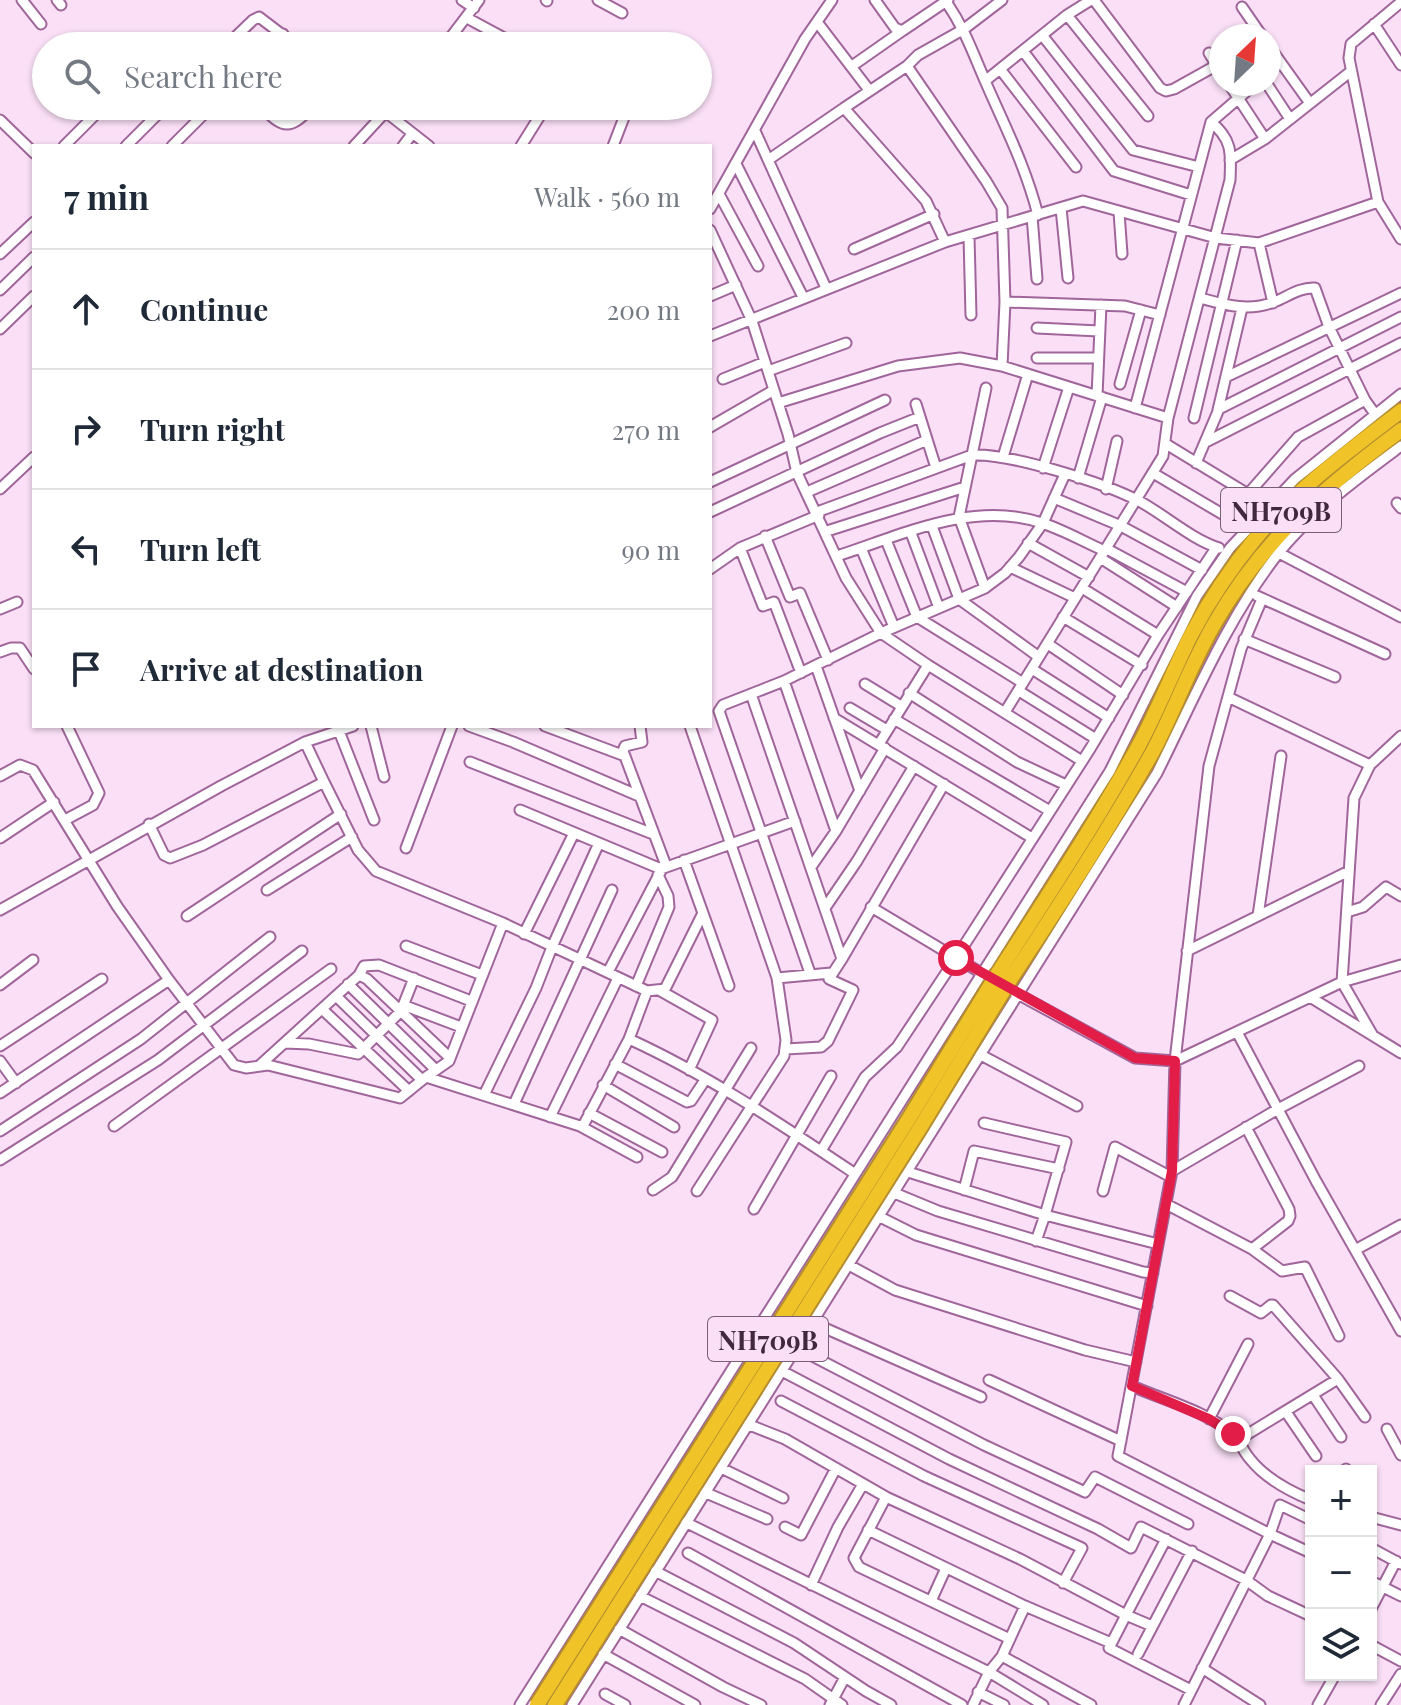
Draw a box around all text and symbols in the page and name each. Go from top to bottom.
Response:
north arrow [1209,24,1281,96]
search box [32,32,712,120]
icon: search [60,54,104,98]
text: Search here [124,56,283,96]
text: 7 min [64,173,149,219]
text: Walk · 560 m [534,179,680,214]
icon: ahead [64,287,108,331]
text: Continue [140,289,268,329]
text: 200 m [607,292,680,327]
icon: right [64,407,108,451]
text: Turn right [140,409,285,449]
text: 270 m [612,412,680,447]
road number: NH709B [1221,488,1341,532]
icon: left [64,527,108,571]
text: Turn left [140,529,261,569]
text: 90 m [622,532,680,567]
icon: arrive [64,647,108,691]
text: Arrive at destination [140,649,423,689]
route start [938,940,974,976]
road number: NH709B [708,1317,828,1361]
route end [1215,1416,1251,1452]
map controls [1305,1465,1377,1681]
button: + [1305,1465,1377,1537]
button: − [1305,1537,1377,1609]
button: layers [1305,1609,1377,1681]

